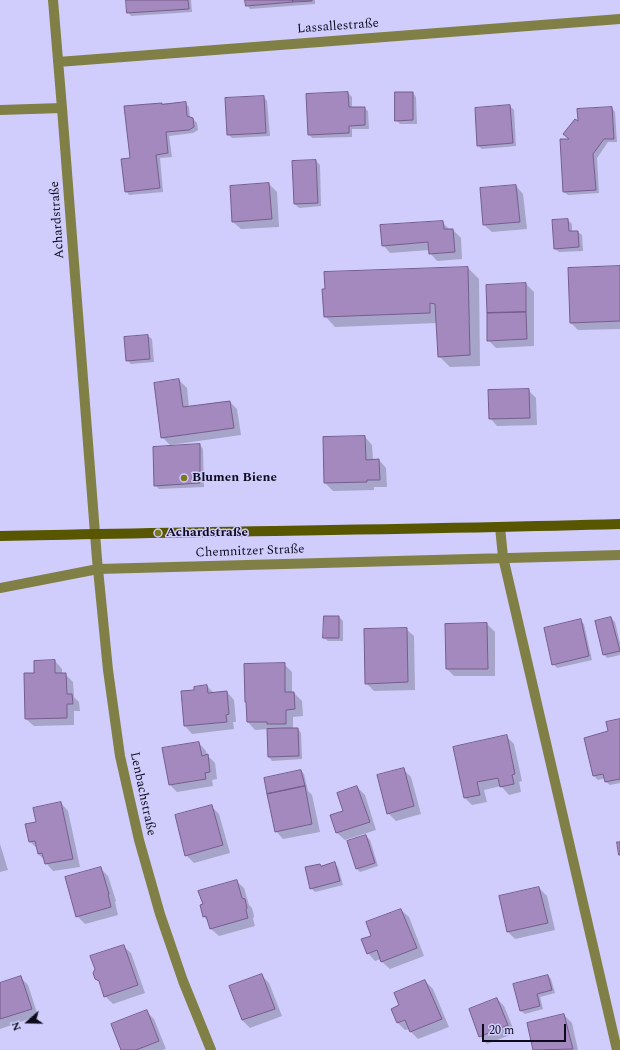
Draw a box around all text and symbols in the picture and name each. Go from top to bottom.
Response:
street label: Lassallestraße [297,16,379,38]
street label: Achardstraße [47,181,69,259]
place label: Blumen Biene [192,470,277,486]
marker: Blumen Biene [179,473,189,483]
place label: Achardstraße [166,525,248,541]
marker: Achardstraße [153,528,163,538]
street label: Chemnitzer Straße [195,542,305,562]
street label: Lenbachstraße [125,751,159,837]
north arrow [8,1002,48,1042]
scale bar [484,1016,568,1042]
text: N [7,1019,26,1033]
text: 20 m [489,1021,514,1040]

